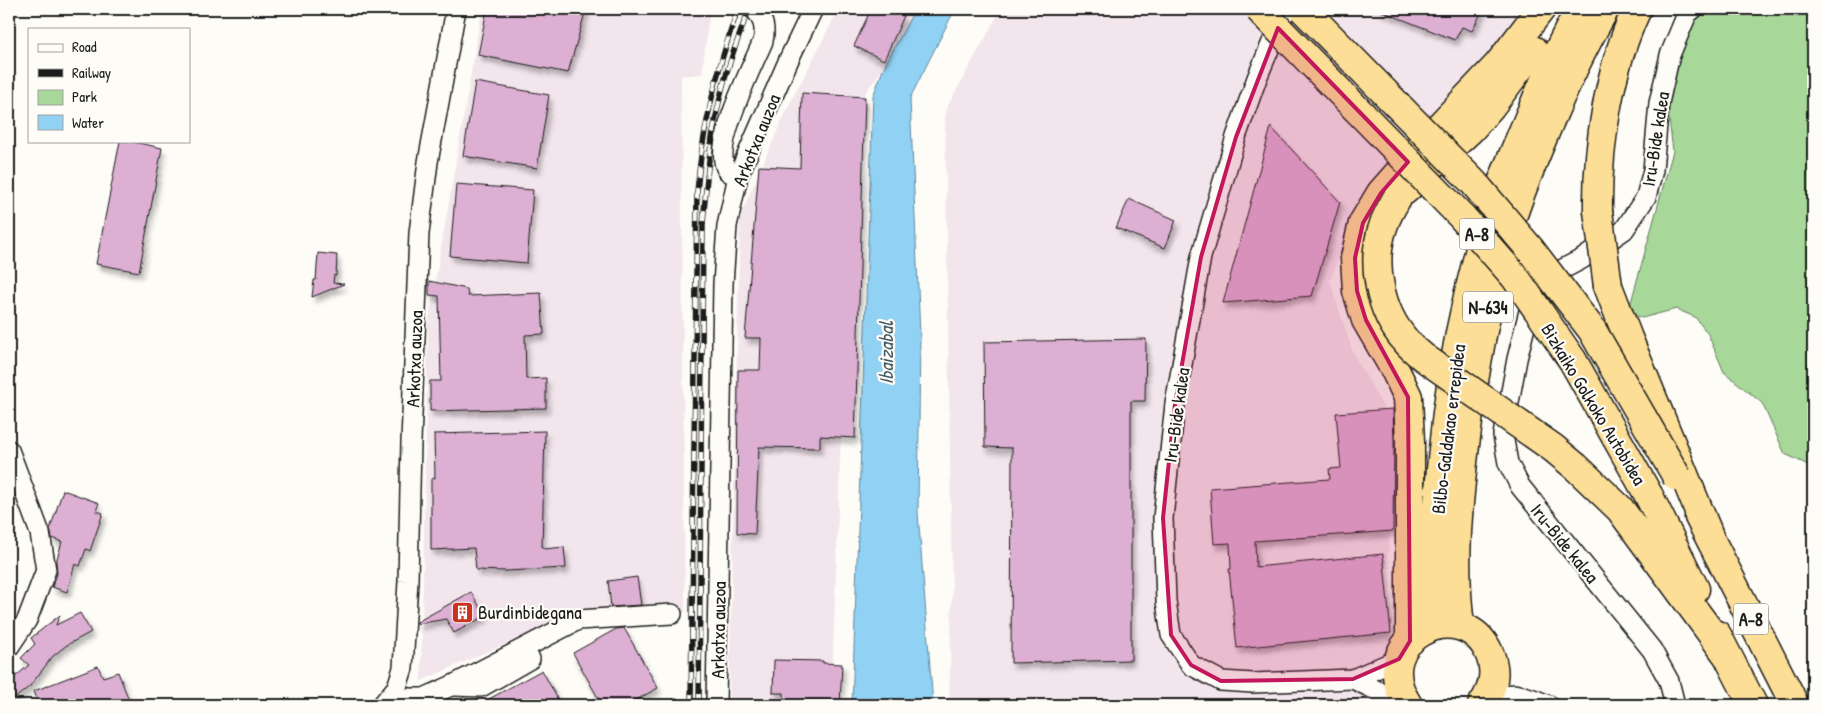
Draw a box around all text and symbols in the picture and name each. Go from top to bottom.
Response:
legend [28,28,190,142]
text: Road [72,36,97,57]
text: Railway [72,62,111,83]
text: Park [72,86,97,107]
street label: Iru-Bide kalea [1635,89,1675,188]
street label: Arkotxa auzoa [726,90,786,190]
text: Water [72,112,104,133]
road number: A-8 [1460,218,1494,250]
road number: N-634 [1463,292,1513,322]
street label: Arkotxa auzoa [399,309,429,408]
street label: Bizkaiko Golkoko Autobidea [1535,318,1653,490]
water label: Ibaizabal [872,320,899,385]
street label: Bilbo-Galdakao errepidea [1425,342,1471,515]
street label: Iru-Bide kalea [1156,365,1196,464]
street label: Iru-Bide kalea [1525,498,1606,589]
street label: Arkotxa auzoa [704,581,732,679]
place label: Burdinbidegana [478,599,582,625]
building icon: Burdinbidegana [450,600,474,624]
road number: A-8 [1734,604,1768,634]

